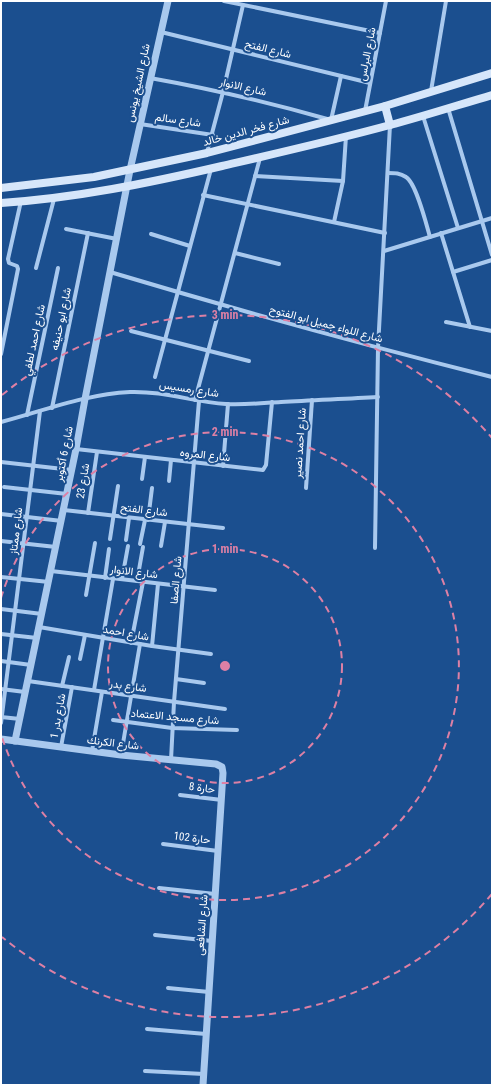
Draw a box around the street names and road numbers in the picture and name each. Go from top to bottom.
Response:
street label: شارع البرلس [355,26,380,82]
street label: شارع الفتح [243,37,293,62]
street label: شارع الشيخ يونس [123,42,154,124]
street label: شارع الانوار [217,75,268,100]
street label: شارع سالم [154,110,202,131]
street label: شارع فخر الدين خالد [201,113,291,150]
street label: شارع ابو حنيفه [48,286,75,352]
street label: شارع احمد لطفي [20,303,51,377]
street label: شارع اللواء جميل ابو الفتوح [268,303,384,346]
street label: شارع رمسيس [158,378,220,401]
street label: شارع احمد نصير [291,407,310,480]
street label: شارع 6 أكتوبر [52,425,77,484]
street label: شارع المروه [179,446,231,465]
street label: شارع 23 [74,462,93,500]
street label: شارع الفتح [120,501,169,520]
street label: شارع ممتاز [7,506,26,557]
street label: شارع الصفا [167,555,186,605]
street label: شارع الانوار [108,563,159,582]
street label: شارع احمد [102,623,150,644]
street label: شارع بدر [107,677,148,696]
street label: شارع بدر 1 [48,692,69,740]
street label: شارع مسجد الاعتماد [130,707,220,728]
street label: شارع الكرنك [86,733,140,754]
street label: حارة 8 [188,780,216,796]
street label: حارة 102 [173,829,211,847]
street label: شارع الشافعى [193,894,212,956]

